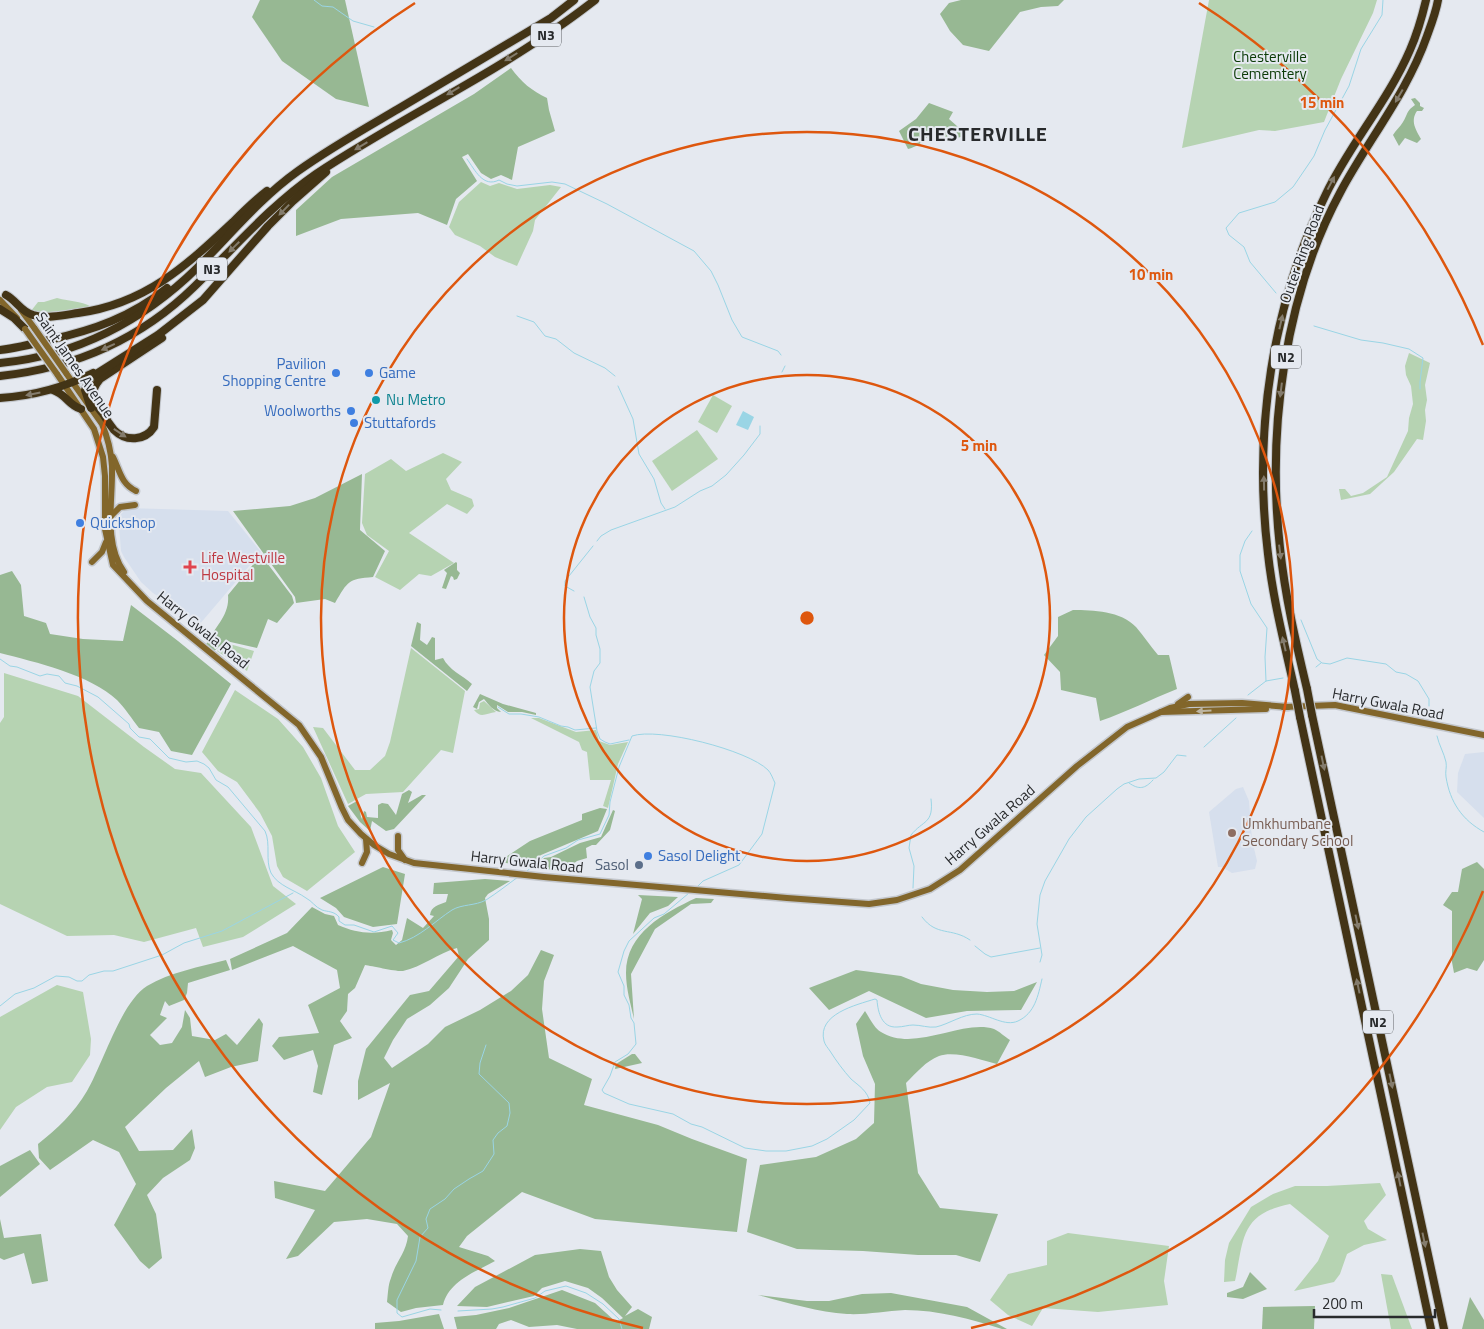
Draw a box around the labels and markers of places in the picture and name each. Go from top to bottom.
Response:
place label: Pavilion Shopping Centre [222,352,326,392]
place label: Game [379,361,416,384]
marker: Pavilion Shopping Centre [330,367,342,379]
marker: Game [363,367,375,379]
place label: Nu Metro [386,388,446,411]
marker: Nu Metro [370,394,382,406]
place label: Woolworths [264,399,341,422]
marker: Woolworths [345,405,357,417]
place label: Stuttafords [364,411,436,434]
marker: Stuttafords [348,417,360,429]
place label: Quickshop [90,511,156,534]
marker: Quickshop [74,517,86,529]
place label: Life Westville Hospital [201,546,285,586]
marker: Life Westville Hospital [183,560,197,574]
centre of rings [798,609,816,627]
place label: Umkhumbane Secondary School [1242,812,1353,852]
marker: Umkhumbane Secondary School [1226,827,1238,839]
place label: Sasol Delight [658,844,741,867]
marker: Sasol Delight [642,850,654,862]
place label: Sasol [595,853,629,876]
marker: Sasol [633,859,645,871]

